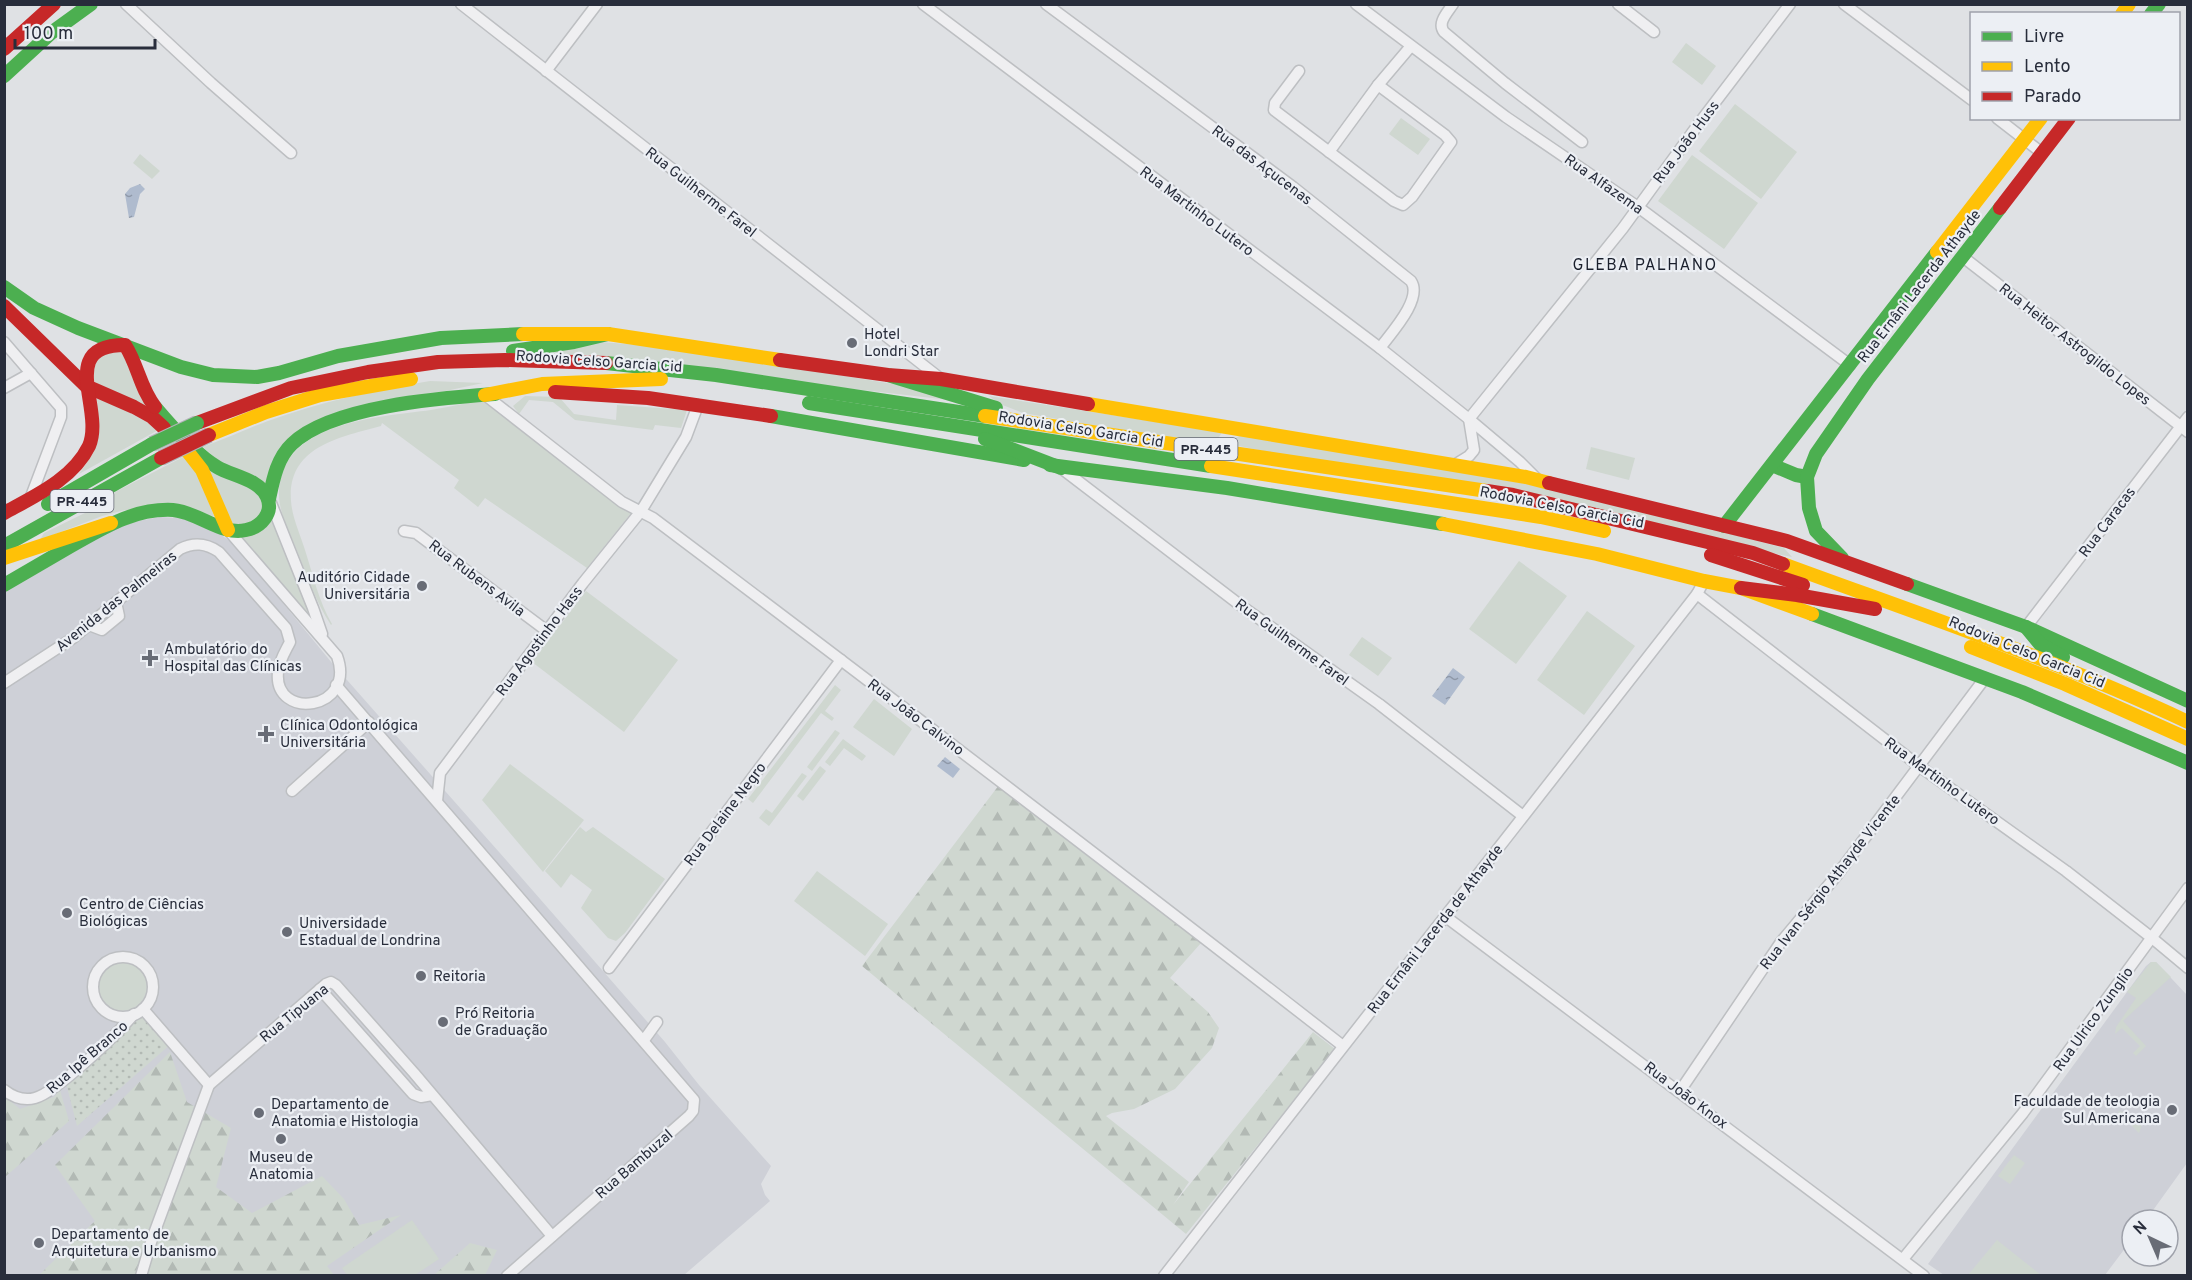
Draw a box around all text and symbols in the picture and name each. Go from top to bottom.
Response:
scale bar [15,12,154,50]
legend [1970,12,2180,120]
text: 100 m [24,23,73,46]
text: Livre [2024,26,2064,49]
text: Lento [2024,56,2070,79]
text: Parado [2024,86,2081,109]
street label: Rua João Huss [1650,98,1725,188]
street label: Rua das Açucenas [1207,122,1315,210]
street label: Rua Guilherme Farel [641,144,760,243]
street label: Rua Alfazema [1560,151,1646,220]
street label: Rua Martinho Lutero [1135,163,1257,261]
street label: Rua Ernâni Lacerda Athayde [1854,206,1986,367]
district label: GLEBA PALHANO [1572,256,1718,276]
street label: Rua Heitor Astrogildo Lopes [1994,280,2154,410]
place label: Hotel Londri Star [864,326,939,362]
marker: Hotel Londri Star [845,336,859,350]
street label: Rodovia Celso Garcia Cid [515,347,683,378]
street label: Rodovia Celso Garcia Cid [997,408,1165,453]
road number: PR-445 [1174,438,1238,460]
street label: Rodovia Celso Garcia Cid [1478,483,1645,534]
street label: Rua Caracas [2076,484,2141,562]
road number: PR-445 [50,490,113,512]
street label: Rua Rubens Avila [424,537,528,622]
street label: Avenida das Palmeiras [52,547,181,657]
place label: Auditório Cidade Universitária [297,569,410,605]
marker: Auditório Cidade Universitária [415,579,429,593]
street label: Rua Agostinho Hass [493,583,588,701]
street label: Rua Guilherme Farel [1230,596,1352,691]
street label: Rodovia Celso Garcia Cid [1945,613,2107,693]
place label: Ambulatório do Hospital das Clínicas [164,641,302,677]
marker: Ambulatório do Hospital das Clínicas [141,649,159,667]
street label: Rua João Calvino [863,676,967,761]
place label: Clínica Odontológica Universitária [280,717,418,753]
marker: Clínica Odontológica Universitária [257,725,275,743]
street label: Rua Martinho Lutero [1880,734,2003,830]
street label: Rua Delaine Negro [681,759,771,871]
street label: Rua Ivan Sérgio Athayde Vicente [1757,791,1906,974]
street label: Rua Ernâni Lacerda de Athayde [1364,841,1508,1018]
place label: Centro de Ciências Biológicas [79,896,204,932]
marker: Centro de Ciências Biológicas [60,906,74,920]
place label: Universidade Estadual de Londrina [299,915,440,951]
marker: Universidade Estadual de Londrina [280,925,294,939]
street label: Rua Ulrico Zunglio [2050,964,2138,1076]
place label: Reitoria [433,968,486,987]
marker: Reitoria [414,969,428,983]
street label: Rua Tipuana [257,981,333,1048]
place label: Pró Reitoria de Graduação [455,1005,548,1041]
marker: Pró Reitoria de Graduação [436,1015,450,1029]
street label: Rua Ipê Branco [43,1017,133,1099]
street label: Rua João Knox [1639,1058,1731,1134]
place label: Faculdade de teologia Sul Americana [2013,1093,2160,1129]
place label: Departamento de Anatomia e Histologia [271,1096,418,1132]
marker: Faculdade de teologia Sul Americana [2165,1103,2179,1117]
marker: Departamento de Anatomia e Histologia [252,1106,266,1120]
street label: Rua Bambuzal [592,1126,678,1204]
marker: Museu de Anatomia [274,1132,288,1146]
place label: Museu de Anatomia [249,1149,313,1185]
north arrow [2120,1208,2180,1268]
text: N [2130,1217,2152,1240]
place label: Departamento de Arquitetura e Urbanismo [51,1226,217,1262]
marker: Departamento de Arquitetura e Urbanismo [32,1236,46,1250]

